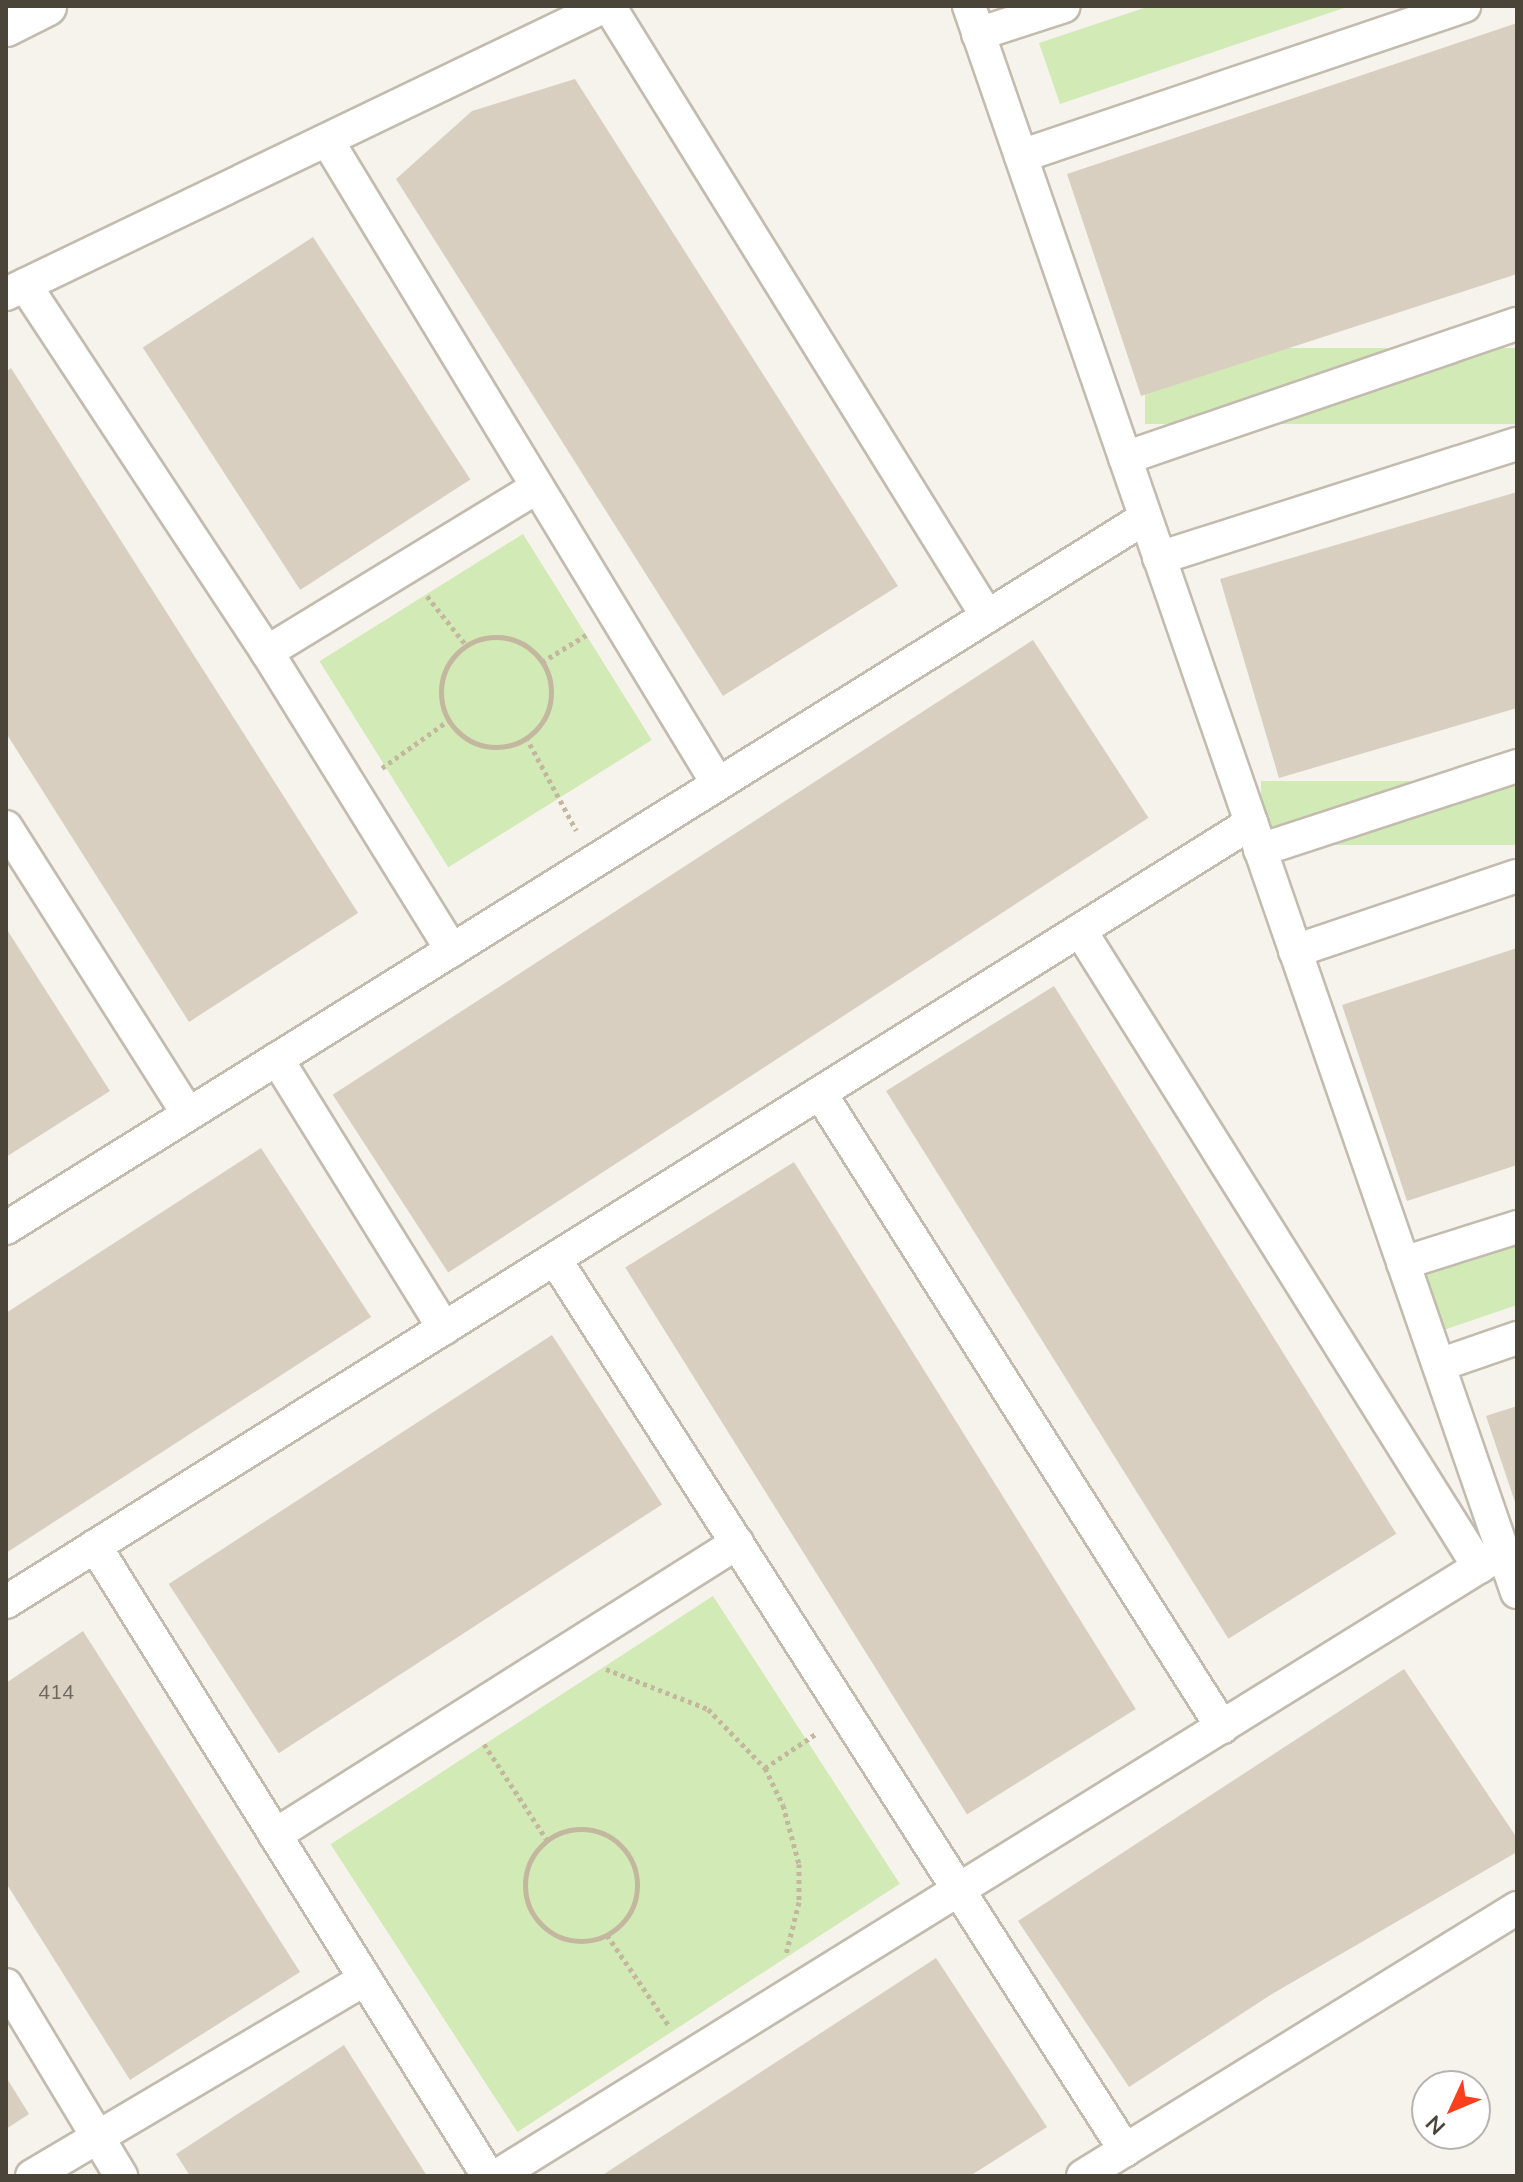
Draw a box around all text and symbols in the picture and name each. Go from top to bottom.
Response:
house number: 414 [38,1679,74,1703]
north arrow [1411,2070,1491,2150]
text: N [1419,2110,1451,2141]

